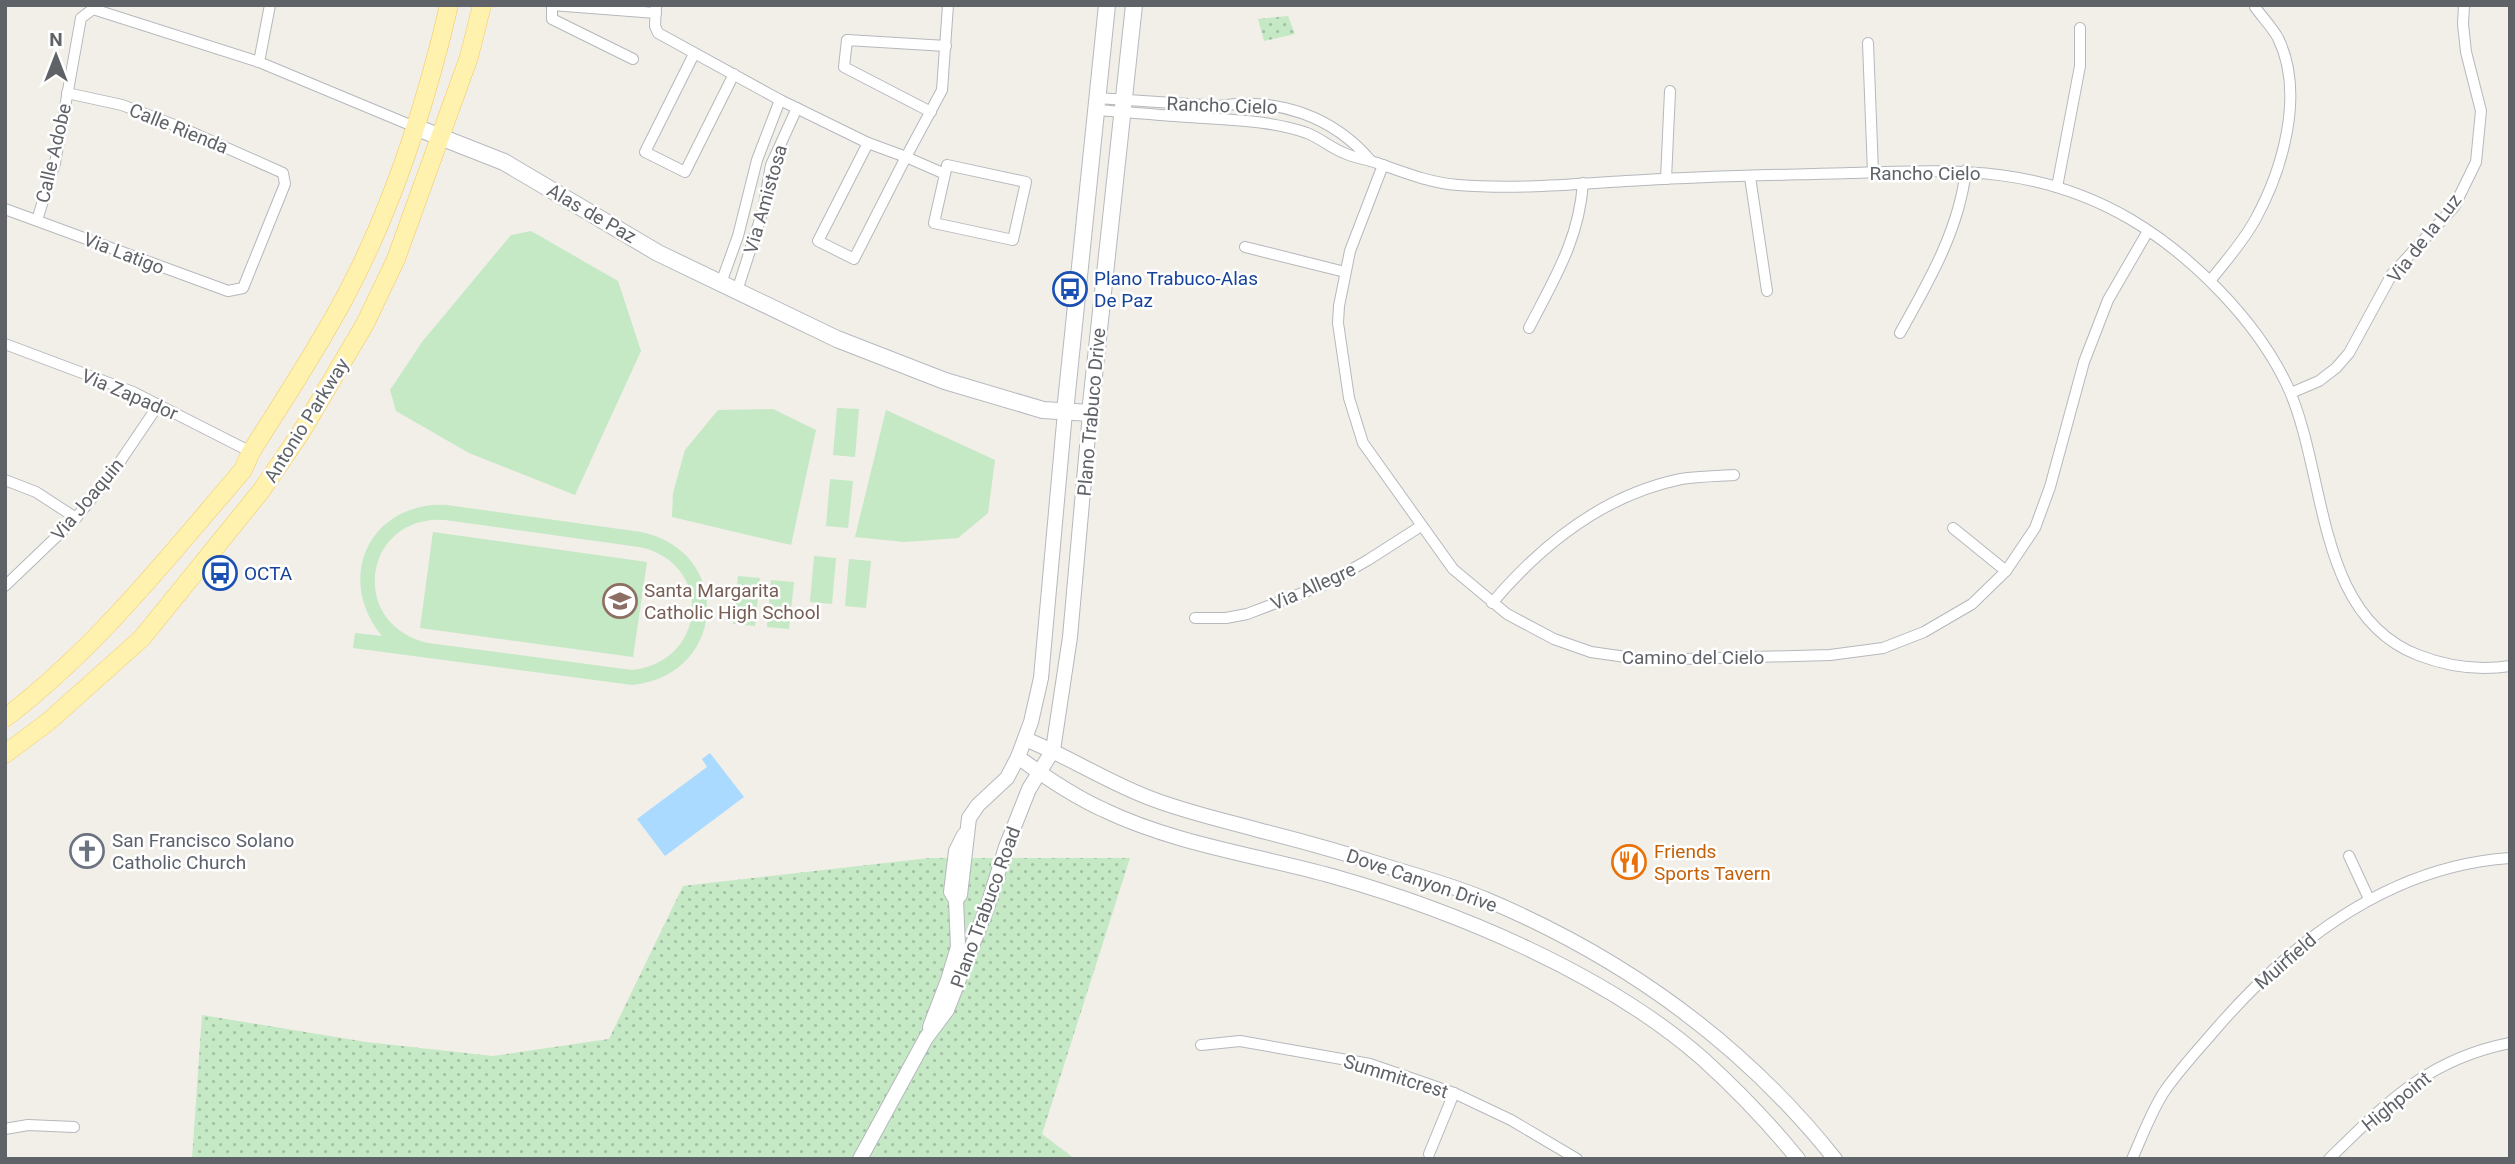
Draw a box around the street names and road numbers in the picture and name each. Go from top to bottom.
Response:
street label: Rancho Cielo [1166,92,1278,119]
street label: Calle Rienda [126,98,232,159]
street label: Calle Adobe [31,101,76,205]
street label: Via Amistosa [739,142,792,256]
street label: Rancho Cielo [1869,162,1981,185]
street label: Alas de Paz [543,179,640,248]
street label: Via de la Luz [2382,189,2466,287]
street label: Via Latigo [80,228,167,279]
street label: Plano Trabuco Drive [1073,327,1110,497]
street label: Antonio Parkway [259,354,354,487]
street label: Via Zapador [78,364,182,425]
street label: Via Joaquin [46,454,128,545]
street label: Via Allegre [1267,558,1359,615]
street label: Camino del Cielo [1622,646,1764,669]
street label: Plano Trabuco Road [946,823,1025,991]
street label: Dove Canyon Drive [1343,844,1500,917]
street label: Muirfield [2250,928,2321,994]
street label: Summitcrest [1341,1050,1451,1103]
street label: Highpoint [2357,1067,2435,1136]

